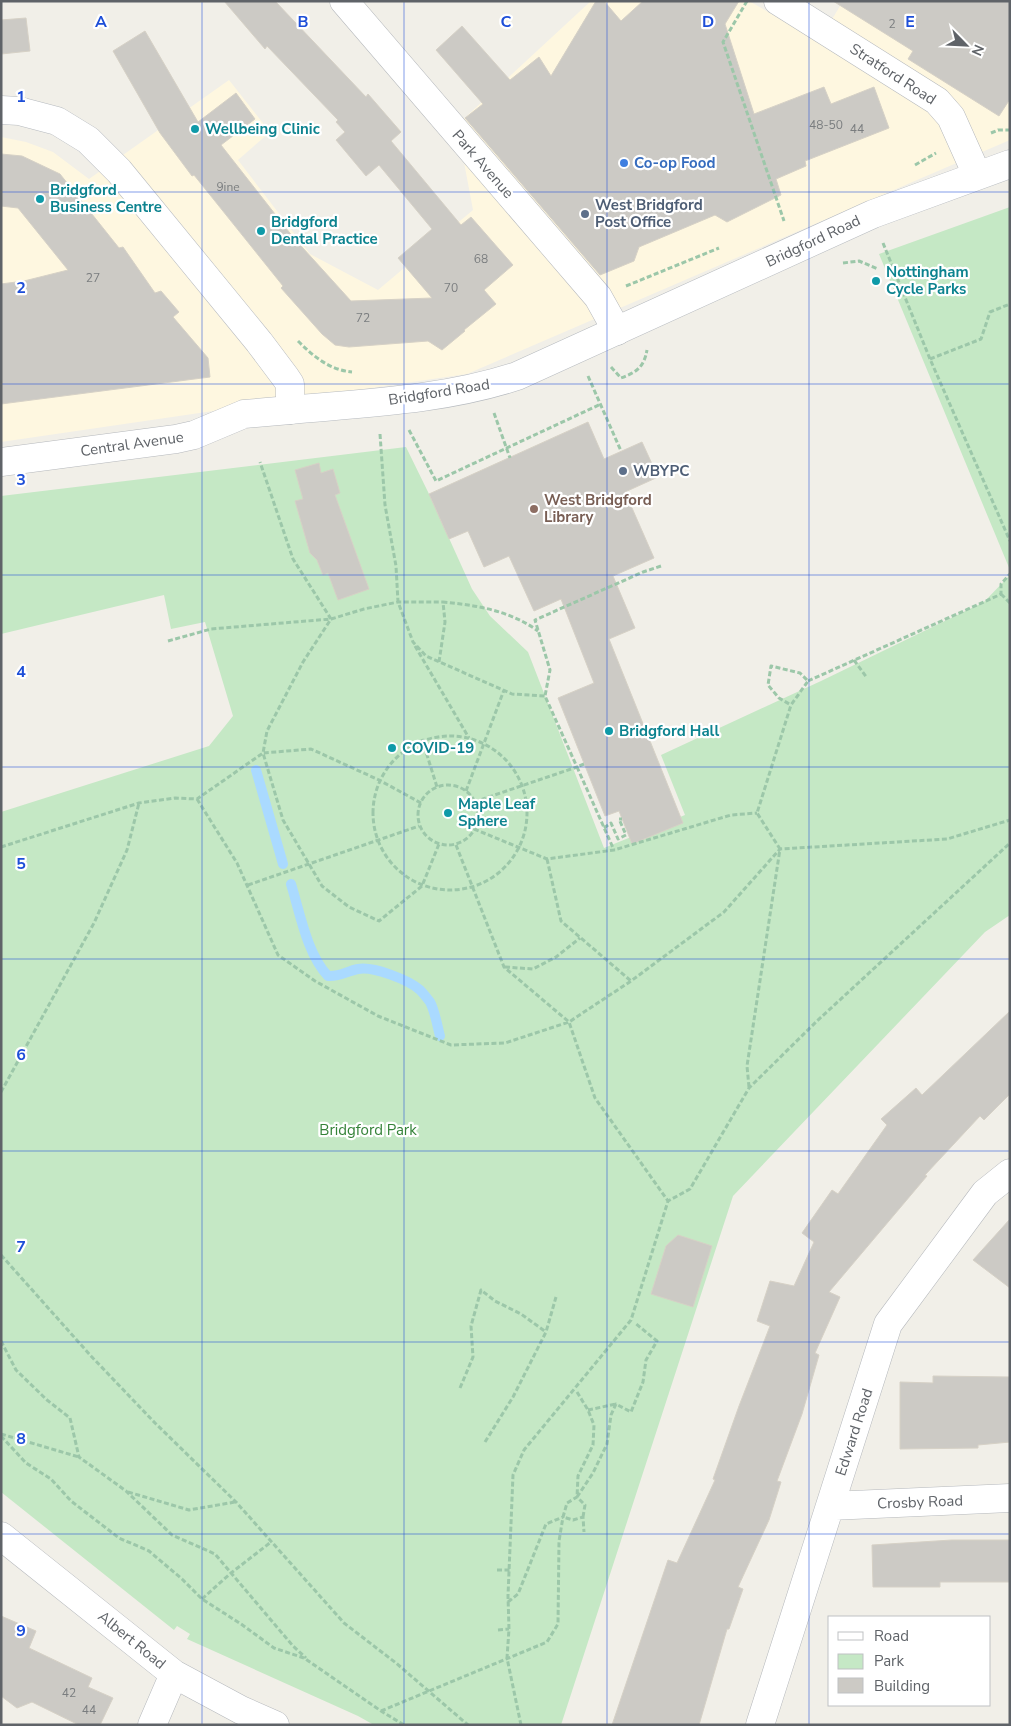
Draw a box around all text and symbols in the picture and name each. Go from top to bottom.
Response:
text: A [95,11,107,33]
text: B [297,11,309,33]
text: C [501,11,512,33]
text: D [702,11,714,33]
text: E [905,11,915,33]
house number: 2 [888,16,896,32]
north arrow [941,20,991,70]
street label: Stratford Road [846,39,940,109]
text: N [967,41,988,59]
text: 1 [16,86,26,108]
house number: 48-50 [809,117,843,133]
place label: Wellbeing Clinic [205,119,320,139]
house number: 44 [850,121,864,137]
marker: Wellbeing Clinic [189,123,201,135]
street label: Park Avenue [448,125,518,203]
place label: Co-op Food [634,153,715,173]
marker: Co-op Food [618,157,630,169]
house number: 9ine [216,179,240,195]
place label: Bridgford Business Centre [50,180,162,217]
marker: Bridgford Business Centre [34,193,46,205]
place label: West Bridgford Post Office [595,195,703,232]
marker: West Bridgford Post Office [579,208,591,220]
street label: Bridgford Road [762,210,864,272]
place label: Bridgford Dental Practice [271,212,378,249]
marker: Bridgford Dental Practice [255,225,267,237]
house number: 68 [474,251,488,267]
place label: Nottingham Cycle Parks [886,262,969,299]
house number: 27 [86,270,100,286]
marker: Nottingham Cycle Parks [870,275,882,287]
text: 2 [16,277,26,299]
house number: 70 [444,280,458,296]
house number: 72 [356,310,370,326]
street label: Bridgford Road [387,374,491,410]
street label: Central Avenue [79,427,185,461]
place label: WBYPC [633,461,690,481]
marker: WBYPC [617,465,629,477]
text: 3 [16,469,26,491]
place label: West Bridgford Library [544,490,652,527]
marker: West Bridgford Library [528,503,540,515]
text: 4 [16,661,26,683]
place label: Bridgford Hall [619,721,719,741]
marker: Bridgford Hall [603,725,615,737]
place label: COVID-19 [402,738,474,758]
marker: COVID-19 [386,742,398,754]
place label: Maple Leaf Sphere [458,794,536,831]
marker: Maple Leaf Sphere [442,807,454,819]
text: 5 [16,853,26,875]
text: 6 [16,1044,26,1066]
park label: Bridgford Park [319,1120,417,1140]
text: 7 [16,1236,26,1258]
street label: Edward Road [830,1386,878,1478]
text: 8 [16,1428,26,1450]
street label: Crosby Road [877,1491,963,1513]
street label: Albert Road [94,1606,170,1674]
legend [828,1616,991,1706]
text: 9 [16,1620,26,1642]
text: Road [874,1626,909,1646]
text: Park [874,1651,904,1671]
text: Building [874,1676,930,1696]
house number: 42 [62,1685,76,1701]
house number: 44 [82,1702,96,1718]

